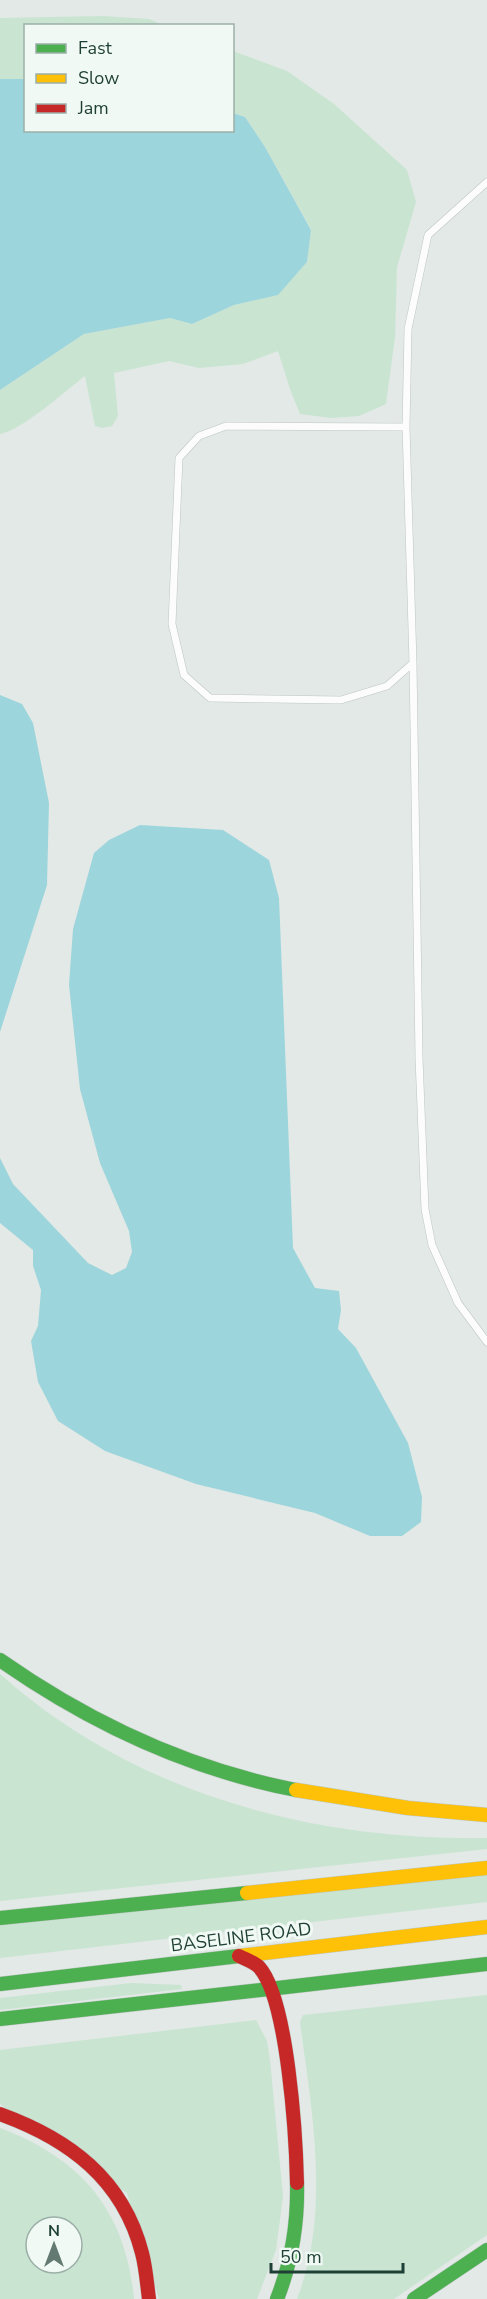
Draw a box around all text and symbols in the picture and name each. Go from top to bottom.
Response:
legend [24,24,234,132]
text: Fast [78,36,113,60]
text: Slow [78,66,119,90]
text: Jam [77,96,109,120]
street label: BASELINE ROAD [169,1916,313,1958]
north arrow [24,2215,84,2275]
text: N [48,2220,60,2242]
scale bar [271,2236,403,2274]
text: 50 m [280,2245,322,2269]

